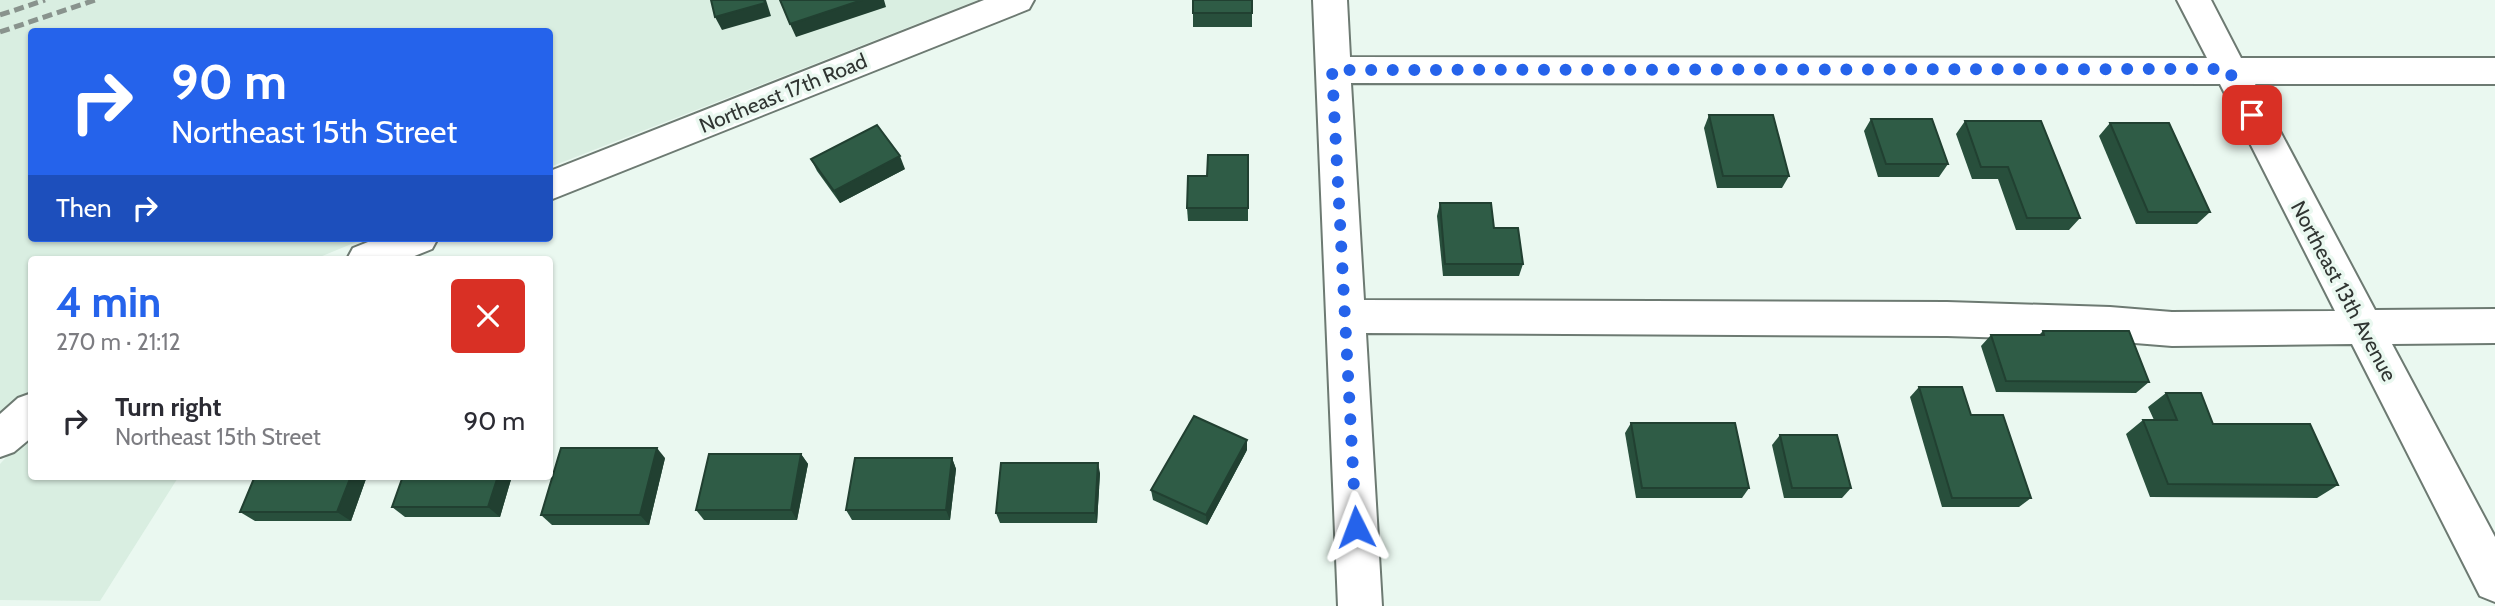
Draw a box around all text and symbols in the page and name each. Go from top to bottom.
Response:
street label: Northeast 17th Road [696,48,870,138]
text: 90 m [171,52,287,111]
icon: right [56,56,147,147]
pin [2222,85,2282,145]
icon: arrive [2233,96,2271,134]
text: Northeast 15th Street [171,112,457,151]
icon: right [126,189,164,227]
text: Then [56,192,112,224]
street label: Northeast 13th Avenue [2286,197,2402,386]
text: 4 min [56,276,161,328]
button: close [451,279,525,353]
text: 270 m · 21:12 [56,328,181,356]
text: Turn right [115,391,221,423]
icon: right [56,402,94,440]
text: 90 m [463,405,525,437]
text: Northeast 15th Street [115,423,321,451]
position arrow [1319,490,1393,564]

